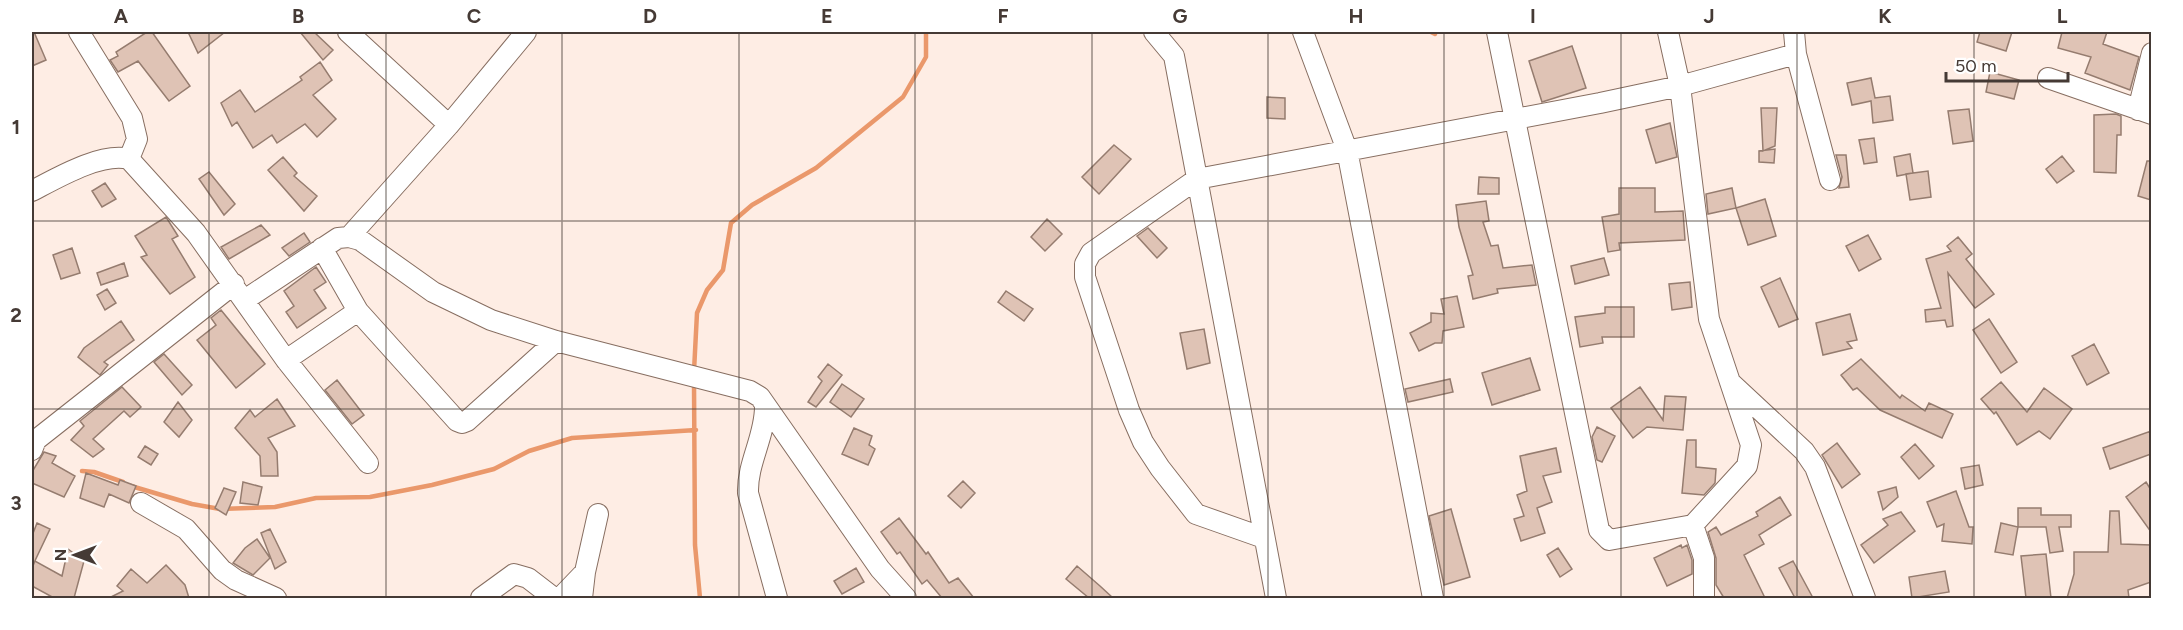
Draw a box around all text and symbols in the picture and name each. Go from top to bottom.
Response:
text: A [114,4,129,28]
text: B [292,4,304,28]
text: C [467,4,481,28]
text: D [643,4,657,28]
text: E [821,4,833,28]
text: F [997,4,1009,28]
text: G [1173,4,1188,28]
text: H [1349,4,1364,28]
text: I [1530,4,1536,28]
text: J [1703,4,1715,28]
text: K [1878,4,1892,28]
text: L [2057,4,2068,28]
scale bar [1946,45,2068,83]
text: 50 m [1955,55,1997,77]
text: 1 [12,115,20,139]
text: 2 [10,303,22,327]
text: 3 [10,491,22,515]
north arrow [45,525,105,585]
text: N [51,549,70,561]

